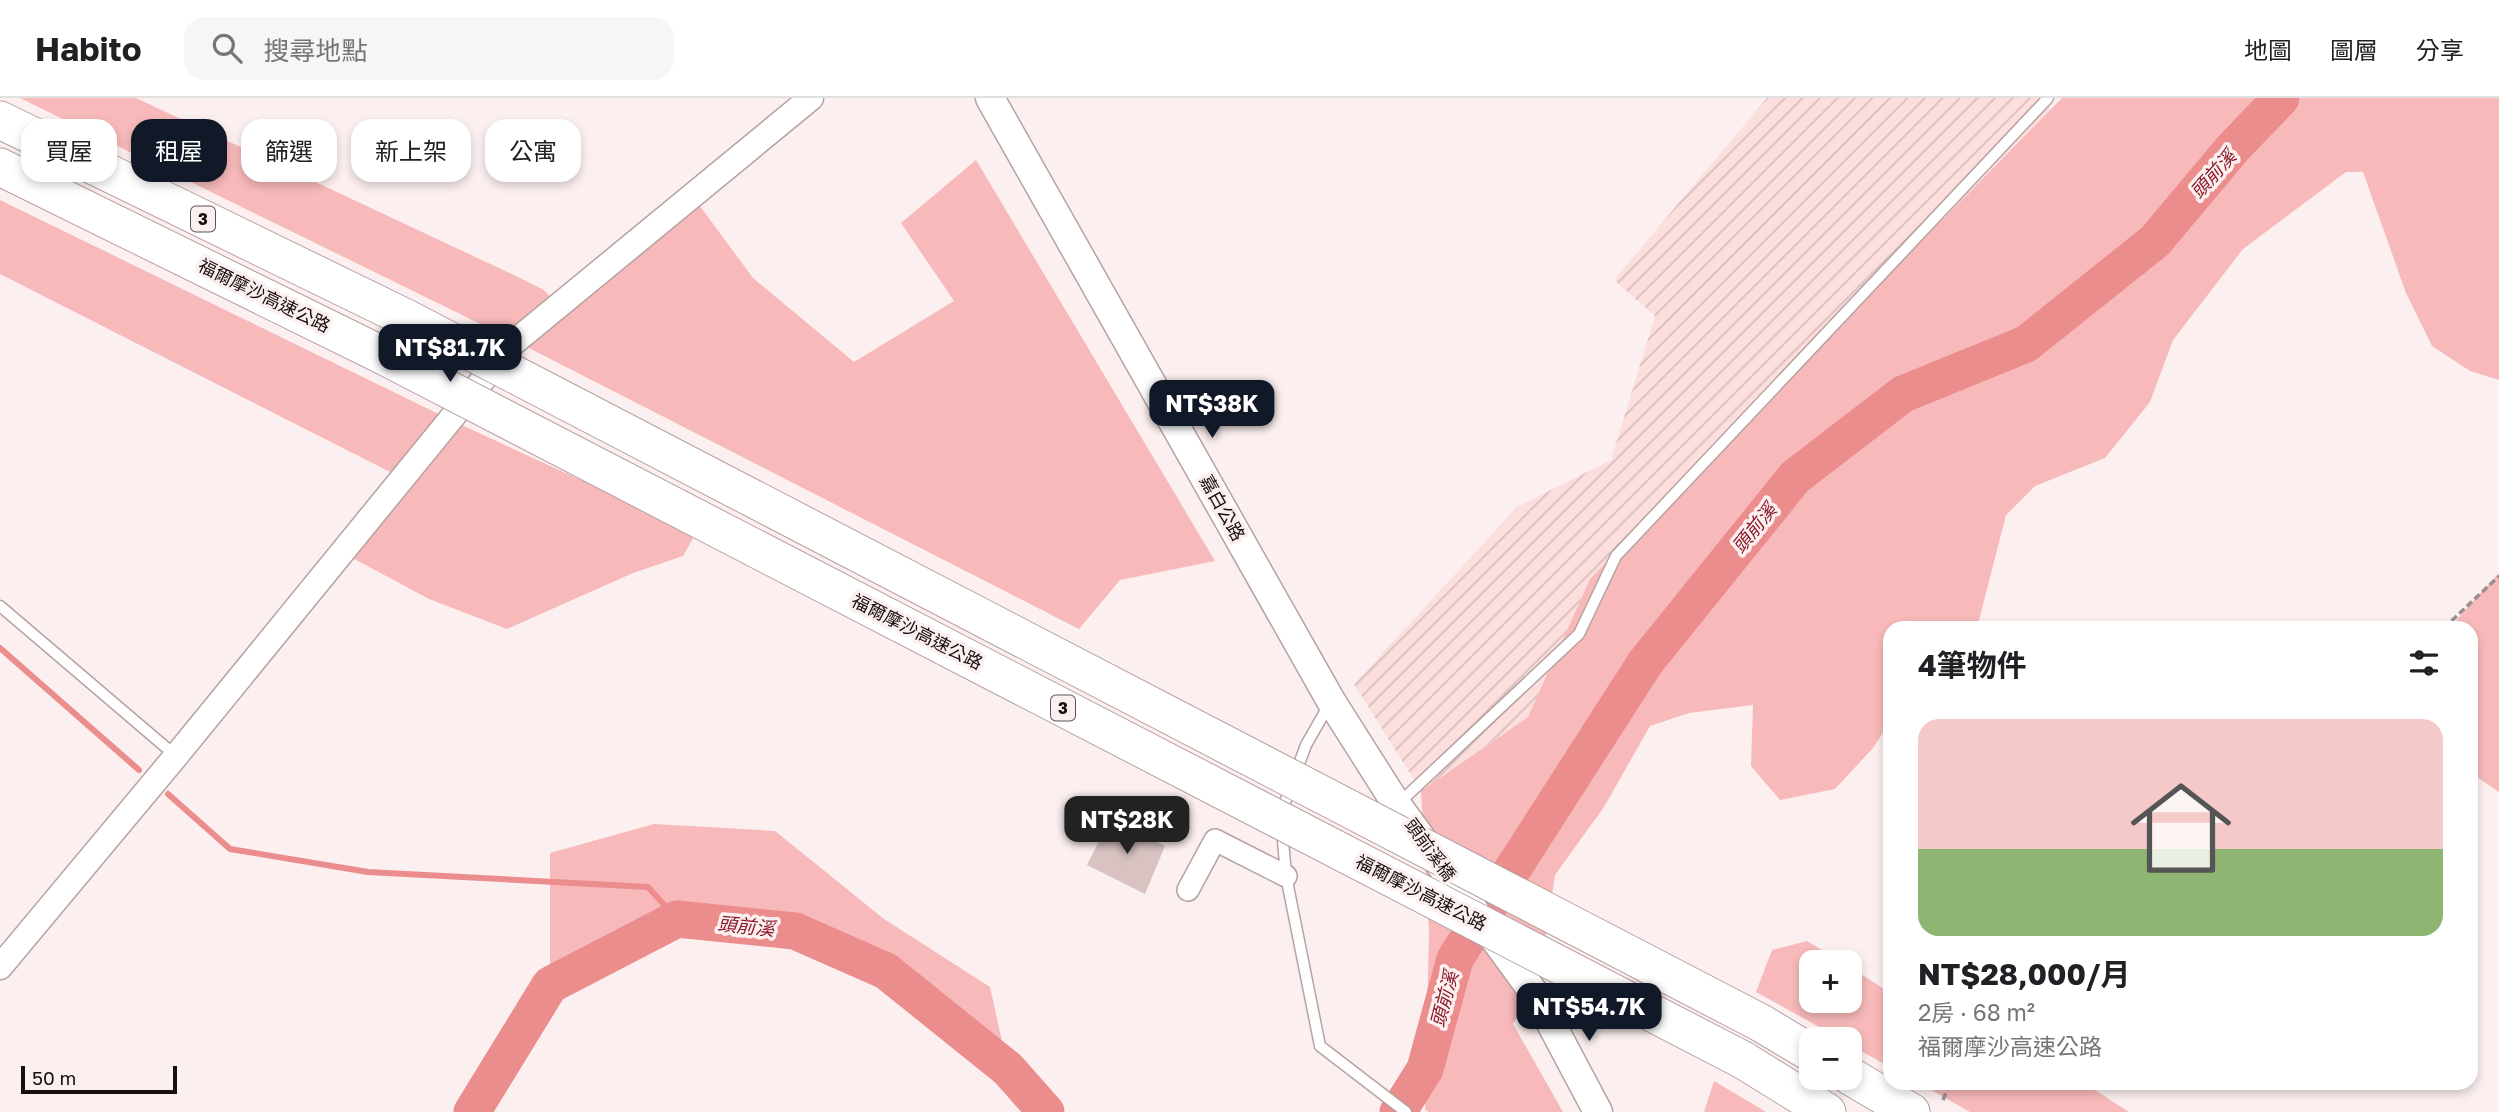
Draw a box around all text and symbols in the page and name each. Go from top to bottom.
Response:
search box [184,17,674,80]
text: Habito [35,29,142,68]
icon: search [208,29,246,67]
text: 搜尋地點 [264,35,368,66]
text: 地圖 [2244,35,2292,64]
text: 圖層 [2330,35,2378,64]
text: 分享 [2416,35,2464,64]
chip: 買屋 [21,119,117,182]
chip: 租屋 [131,119,227,182]
chip: 篩選 [241,119,337,182]
chip: 新上架 [351,119,471,182]
chip: 公寓 [485,119,581,182]
water label: 頭前溪 [2185,143,2242,203]
road number: 3 [191,206,215,232]
street label: 福爾摩沙高速公路 [195,254,334,337]
pin: NT$81.7K [378,324,522,384]
text: NT$81.7K [395,333,505,361]
pin: NT$38K [1155,380,1269,440]
text: NT$38K [1165,389,1259,417]
street label: 嘉白公路 [1196,471,1250,544]
water label: 頭前溪 [1727,496,1782,557]
street label: 福爾摩沙高速公路 [848,589,987,674]
icon: filters [2405,644,2443,682]
text: 4筆物件 [1918,647,2027,683]
road number: 3 [1051,695,1075,720]
icon: home [2118,765,2244,891]
pin: NT$28K [1070,796,1184,856]
text: NT$28K [1080,805,1174,833]
street label: 頭前溪橋 [1401,814,1461,885]
street label: 福爾摩沙高速公路 [1352,850,1491,935]
water label: 頭前溪 [716,911,779,940]
map controls [1799,950,1862,1090]
button: + [1799,950,1862,1013]
text: NT$28,000/月 [1918,956,2130,992]
water label: 頭前溪 [1425,965,1463,1029]
pin: NT$54.7K [1517,984,1661,1043]
text: NT$54.7K [1533,992,1645,1020]
text: 2房 · 68 m² [1918,998,2035,1026]
button: − [1799,1027,1862,1090]
text: 福爾摩沙高速公路 [1918,1032,2102,1060]
scale bar [21,1063,177,1095]
text: 50 m [32,1066,76,1089]

